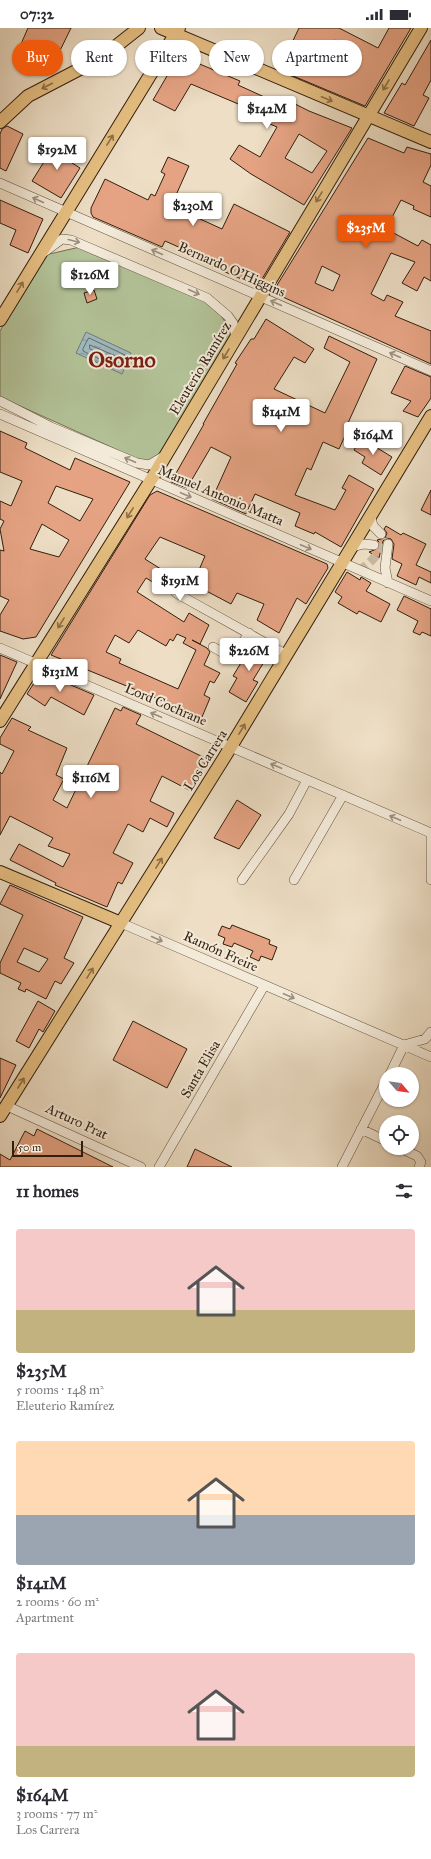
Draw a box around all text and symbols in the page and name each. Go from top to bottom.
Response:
text: 07:32 [20,5,54,23]
chip: Buy [12,40,63,76]
chip: Rent [71,40,127,76]
chip: Filters [135,40,201,76]
chip: New [209,40,264,76]
chip: Apartment [272,40,362,76]
one-way arrow [382,79,390,90]
one-way arrow [41,83,53,90]
one-way arrow [320,95,332,103]
pin: $142M [239,96,295,130]
text: $142M [247,101,287,117]
one-way arrow [106,135,114,146]
pin: $192M [29,137,85,171]
text: $192M [37,142,77,158]
one-way arrow [315,191,323,203]
pin: $230M [165,193,221,227]
one-way arrow [32,195,44,203]
text: $230M [173,198,213,214]
pin: $235M [338,215,394,249]
text: $235M [347,220,385,236]
one-way arrow [67,238,80,245]
street label: Bernardo O'Higgins [175,238,288,301]
one-way arrow [151,247,163,255]
pin: $126M [62,262,118,296]
text: $126M [70,267,110,283]
one-way arrow [17,281,25,293]
one-way arrow [187,288,199,296]
one-way arrow [270,299,282,307]
street label: Eleuterio Ramírez [166,318,235,418]
district label: Osorno [88,346,156,373]
one-way arrow [222,348,230,360]
one-way arrow [390,351,402,358]
pin: $141M [253,399,309,433]
text: $141M [262,404,300,420]
pin: $164M [345,422,401,456]
text: $164M [353,427,393,443]
one-way arrow [124,456,136,463]
street label: Manuel Antonio Matta [155,461,286,530]
one-way arrow [180,492,192,500]
one-way arrow [126,507,134,518]
one-way arrow [299,544,311,551]
pin: $191M [152,568,208,602]
text: $191M [161,573,199,589]
one-way arrow [57,617,65,628]
pin: $226M [221,638,277,672]
text: $226M [229,643,269,659]
pin: $131M [32,659,88,693]
text: $131M [42,664,78,680]
street label: Lord Cochrane [122,680,210,729]
one-way arrow [151,711,163,718]
one-way arrow [238,724,246,735]
street label: Los Carrera [180,727,231,794]
one-way arrow [270,762,282,770]
pin: $116M [63,765,119,799]
text: $116M [72,770,110,786]
one-way arrow [390,814,402,821]
one-way arrow [155,858,163,869]
street label: Ramón Freire [181,927,261,976]
one-way arrow [151,936,163,943]
one-way arrow [86,968,94,979]
one-way arrow [283,993,295,1001]
street label: Santa Elisa [177,1037,224,1101]
north arrow [379,1067,419,1107]
map controls [379,1067,419,1155]
one-way arrow [17,1078,25,1089]
street label: Arturo Prat [42,1099,111,1143]
button: locate [379,1115,419,1155]
scale bar [12,1139,83,1158]
text: 50 m [18,1141,41,1154]
icon: filters [393,1180,415,1202]
text: 11 homes [16,1181,79,1202]
icon: home [180,1255,252,1327]
text: $235M [16,1361,67,1382]
text: 5 rooms · 148 m² [16,1382,104,1398]
text: Eleuterio Ramírez [16,1398,114,1414]
icon: home [180,1467,252,1539]
text: $141M [16,1573,67,1594]
text: 2 rooms · 60 m² [16,1594,99,1610]
text: Apartment [16,1610,74,1626]
icon: home [180,1679,252,1751]
text: $164M [16,1785,69,1806]
text: 3 rooms · 77 m² [16,1806,98,1822]
text: Los Carrera [16,1822,80,1838]

